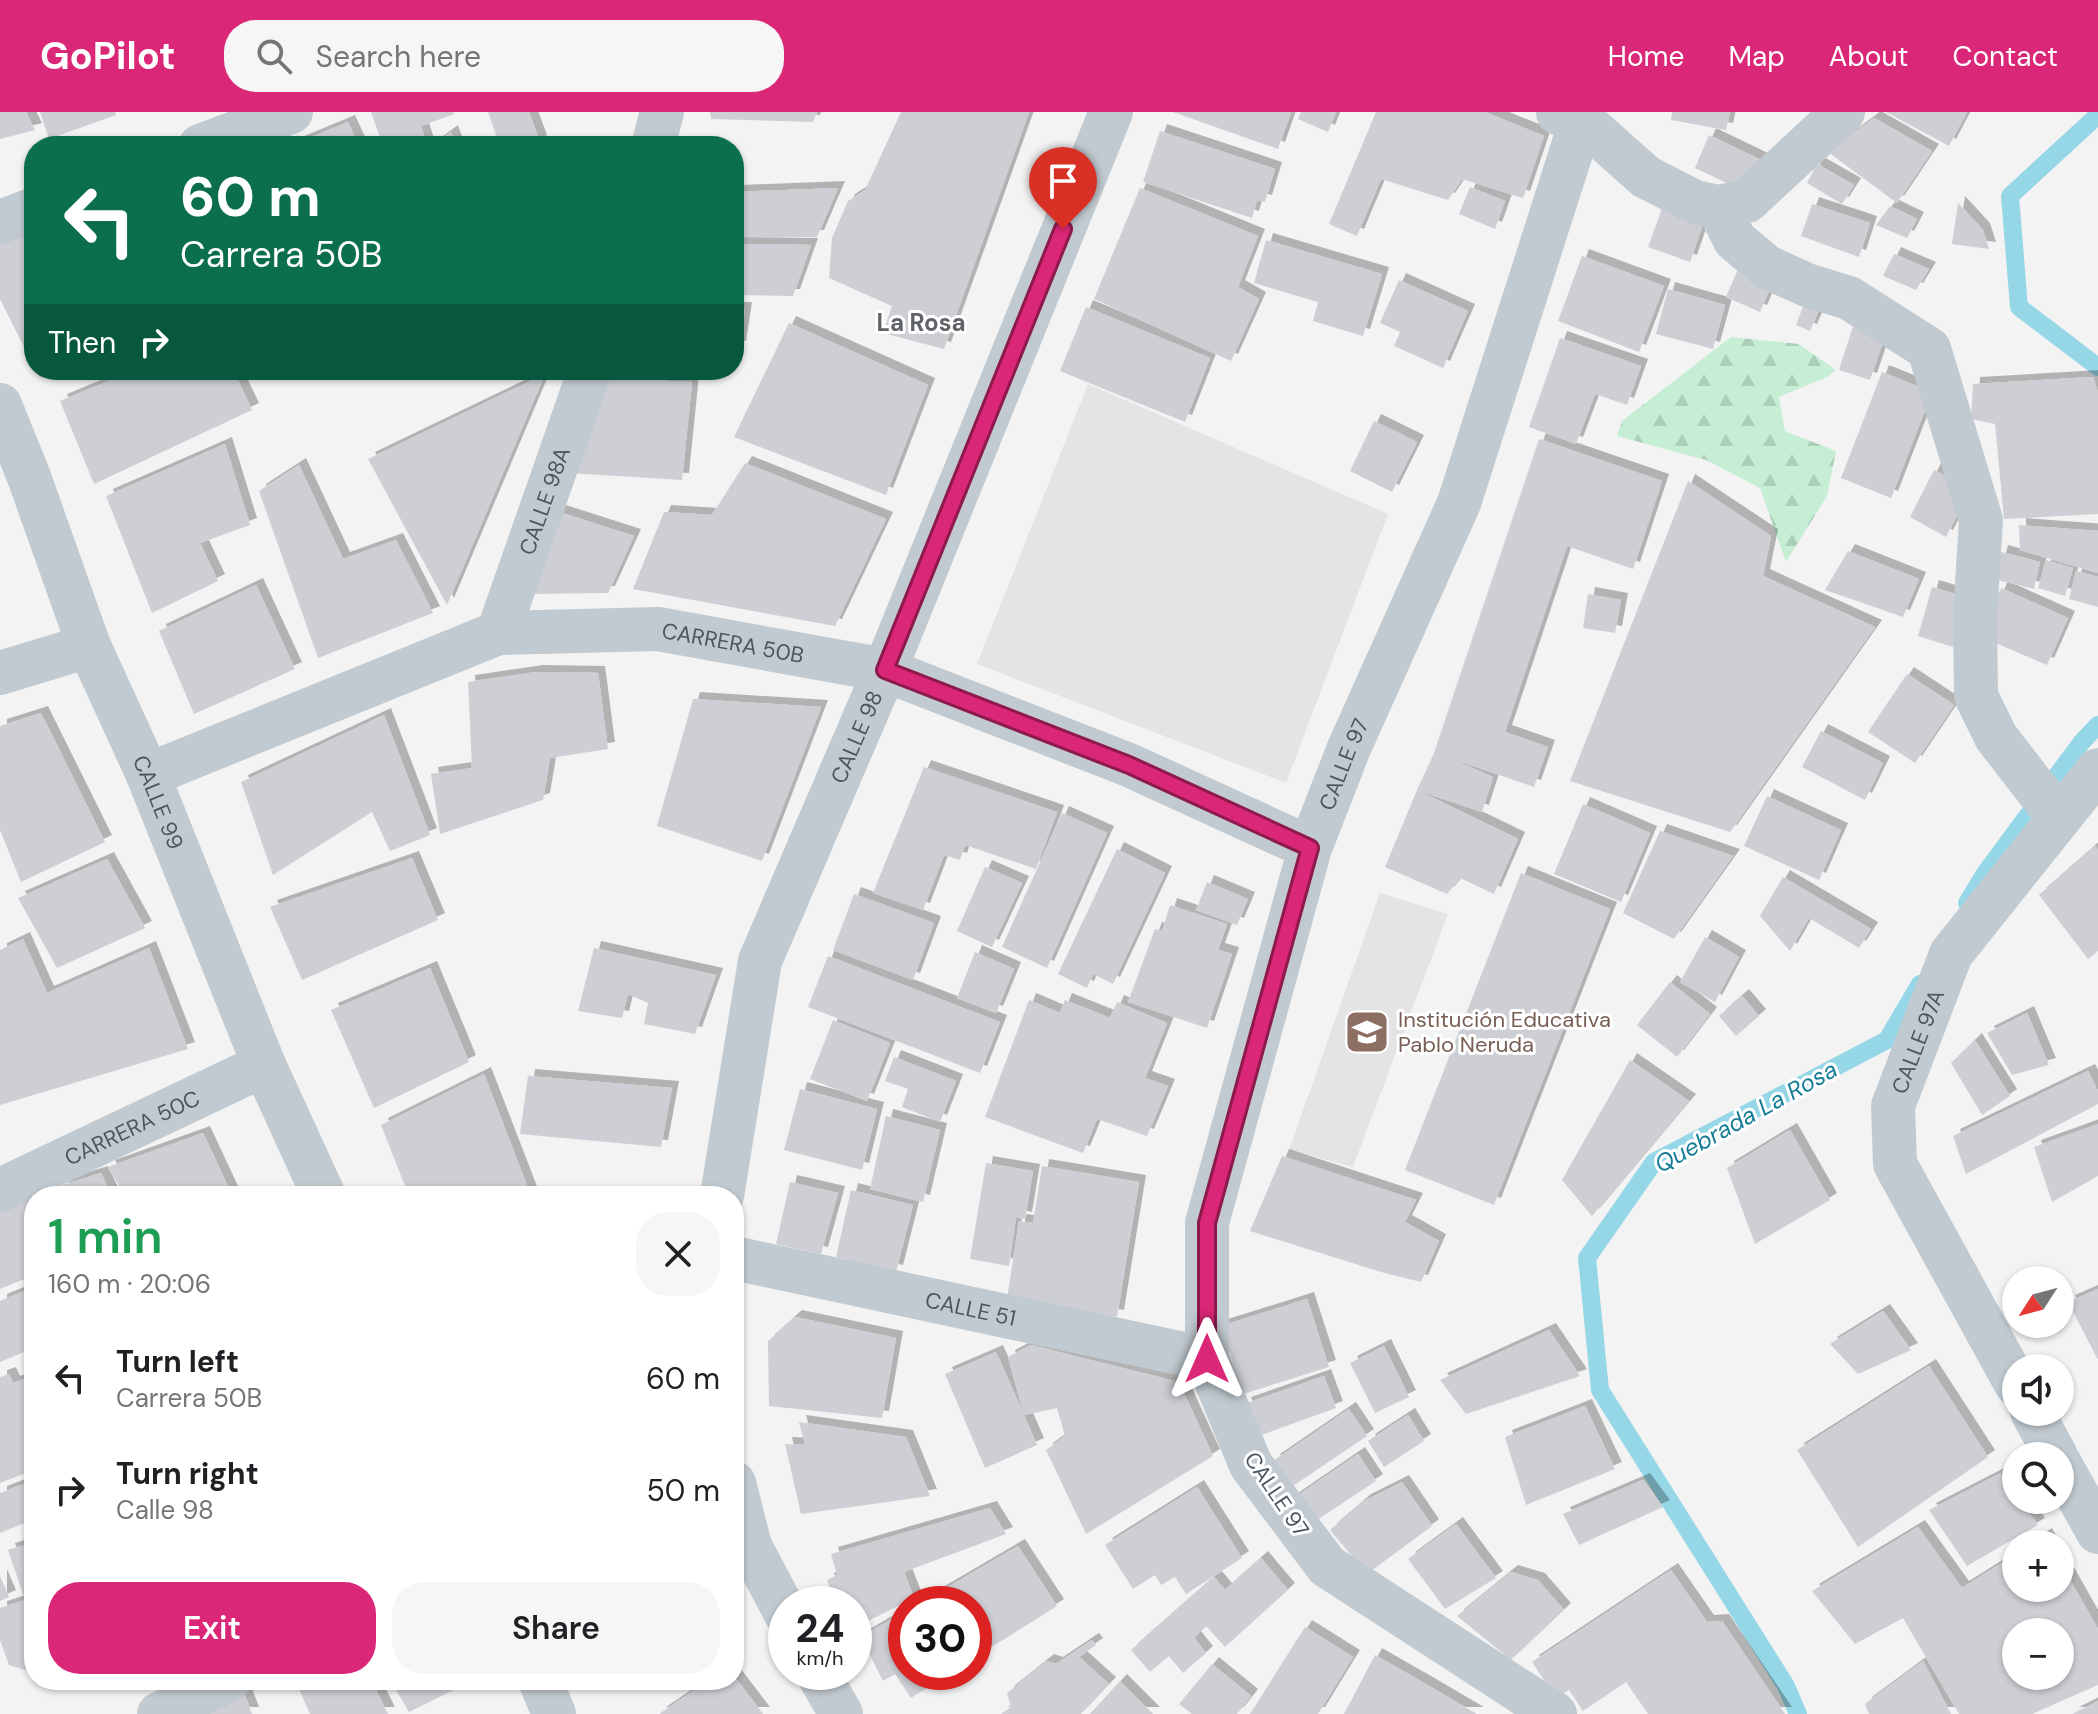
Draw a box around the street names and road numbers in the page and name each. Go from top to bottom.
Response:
street label: CALLE 98A [512,443,577,559]
street label: CARRERA 50B [660,616,806,670]
street label: CALLE 98 [824,686,889,788]
street label: CALLE 97 [1312,714,1375,814]
street label: CALLE 99 [126,751,190,854]
street label: CALLE 97A [1885,986,1951,1098]
street label: CARRERA 50C [60,1084,205,1172]
street label: CALLE 51 [923,1285,1018,1333]
street label: CALLE 97 [1238,1446,1316,1542]

